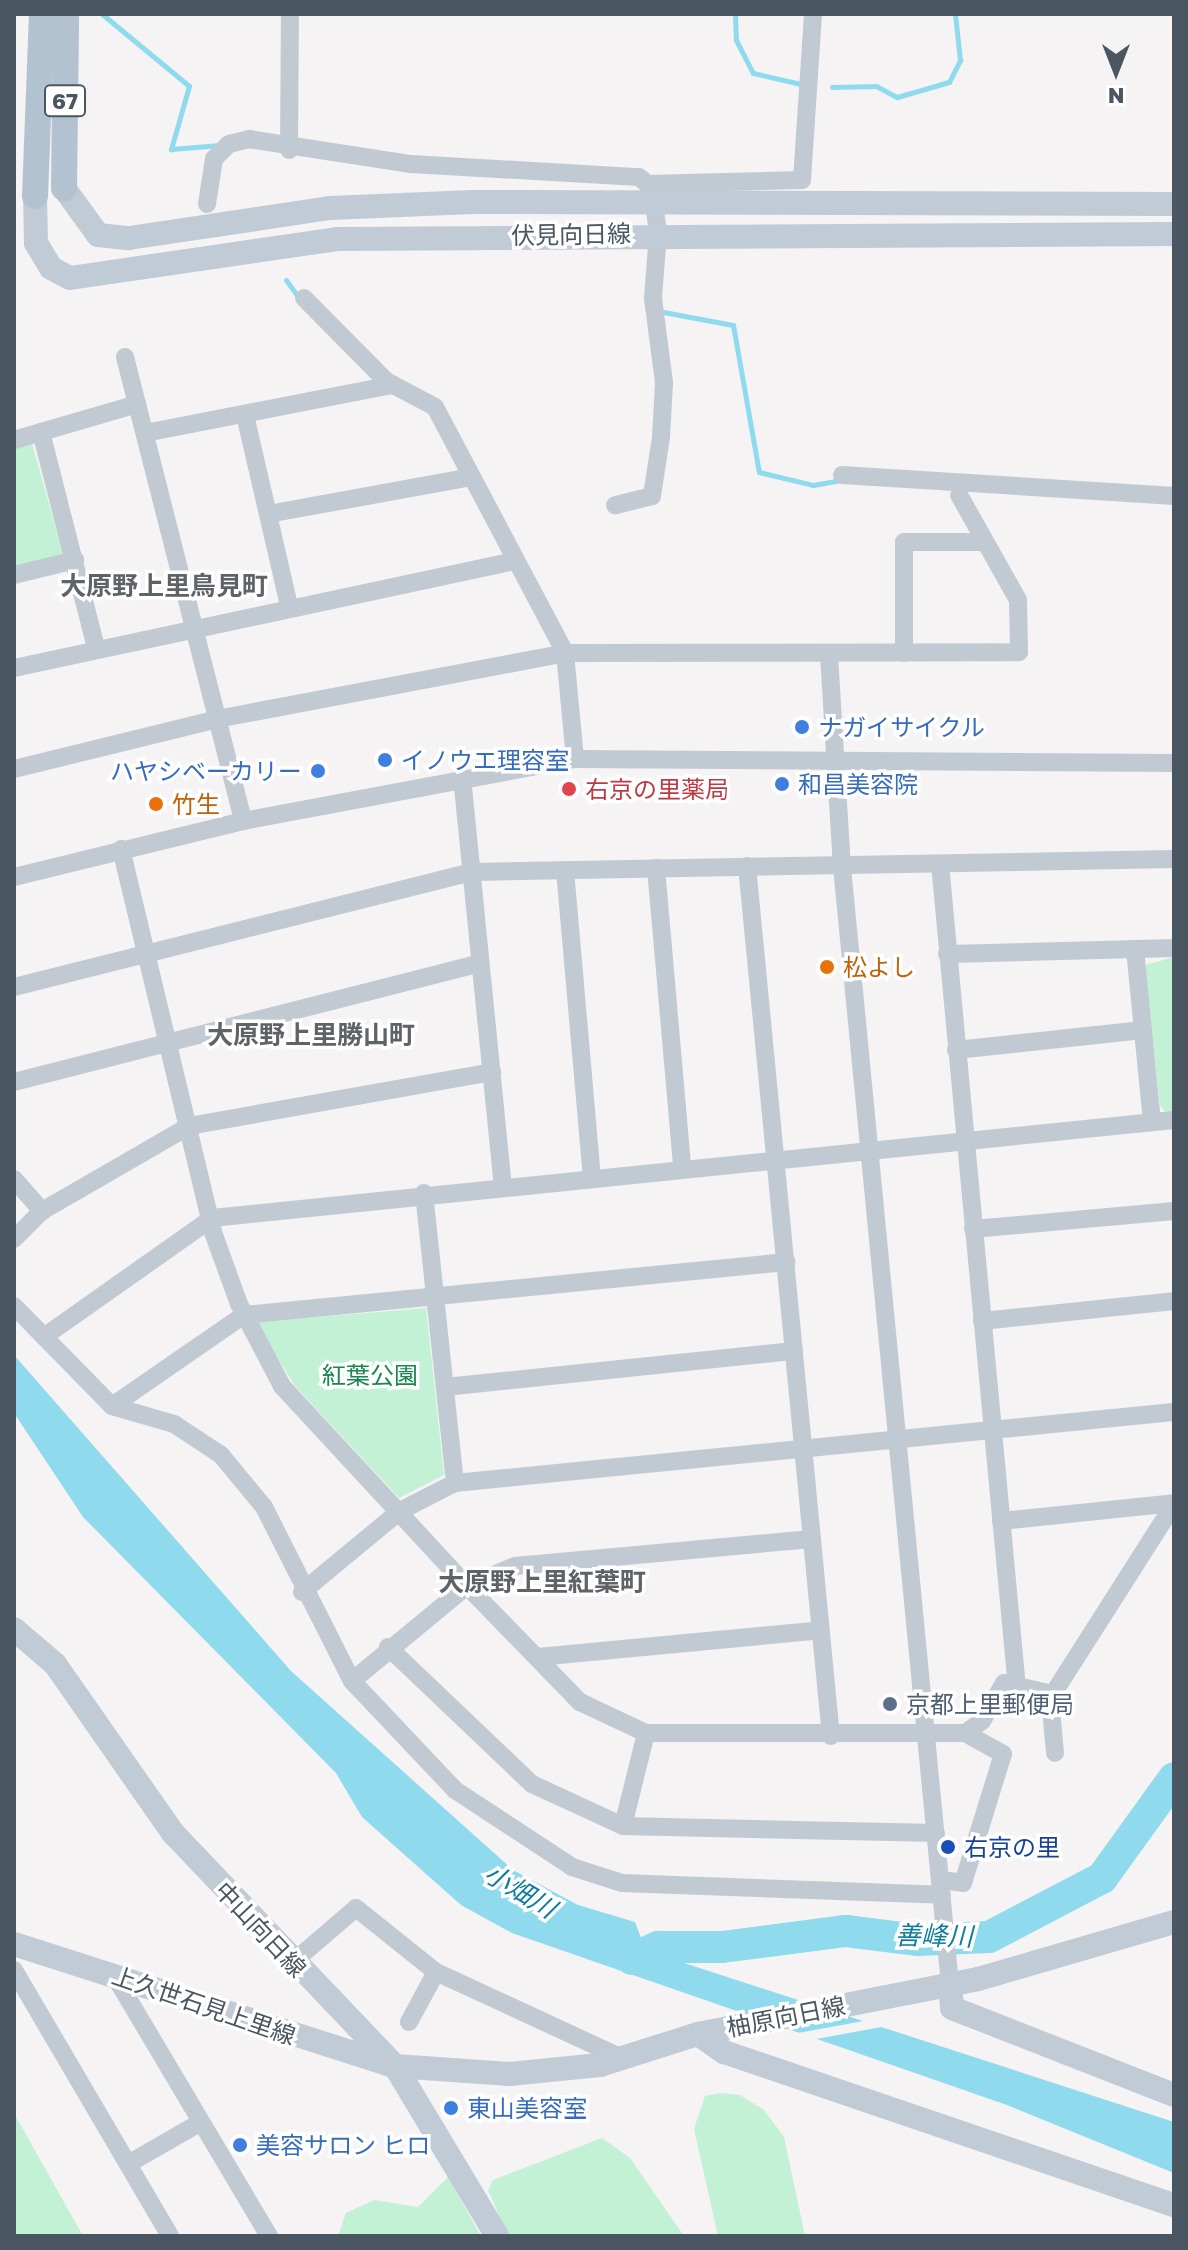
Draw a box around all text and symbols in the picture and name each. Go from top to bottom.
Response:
north arrow [1076,32,1156,112]
road number: 67 [43,83,87,119]
text: N [1108,83,1124,110]
street label: 伏見向日線 [511,219,631,249]
district label: 大原野上里鳥見町 [60,570,268,602]
place label: ナガイサイクル [818,713,986,741]
marker: ナガイサイクル [793,718,811,736]
place label: イノウエ理容室 [401,746,569,774]
marker: イノウエ理容室 [376,751,394,769]
place label: ハヤシベーカリー [110,757,302,785]
marker: ハヤシベーカリー [309,762,327,780]
place label: 和昌美容院 [798,770,918,798]
place label: 右京の里薬局 [585,775,729,803]
marker: 和昌美容院 [773,775,791,793]
marker: 右京の里薬局 [560,780,578,798]
place label: 竹生 [172,790,220,818]
marker: 竹生 [147,795,165,813]
place label: 松よし [843,953,915,981]
marker: 松よし [818,958,836,976]
district label: 大原野上里勝山町 [207,1019,415,1051]
park label: 紅葉公園 [322,1361,418,1389]
district label: 大原野上里紅葉町 [438,1566,646,1598]
place label: 京都上里郵便局 [906,1690,1074,1718]
marker: 京都上里郵便局 [881,1695,899,1713]
place label: 右京の里 [964,1833,1060,1861]
marker: 右京の里 [939,1838,957,1856]
water label: 小畑川 [479,1858,561,1924]
street label: 中山向日線 [210,1875,312,1983]
water label: 善峰川 [895,1920,973,1952]
street label: 上久世石見上里線 [109,1960,299,2050]
street label: 柚原向日線 [724,1990,848,2042]
place label: 東山美容室 [467,2094,587,2122]
marker: 東山美容室 [442,2099,460,2117]
place label: 美容サロン ヒロ [256,2131,430,2159]
marker: 美容サロン ヒロ [231,2136,249,2154]

